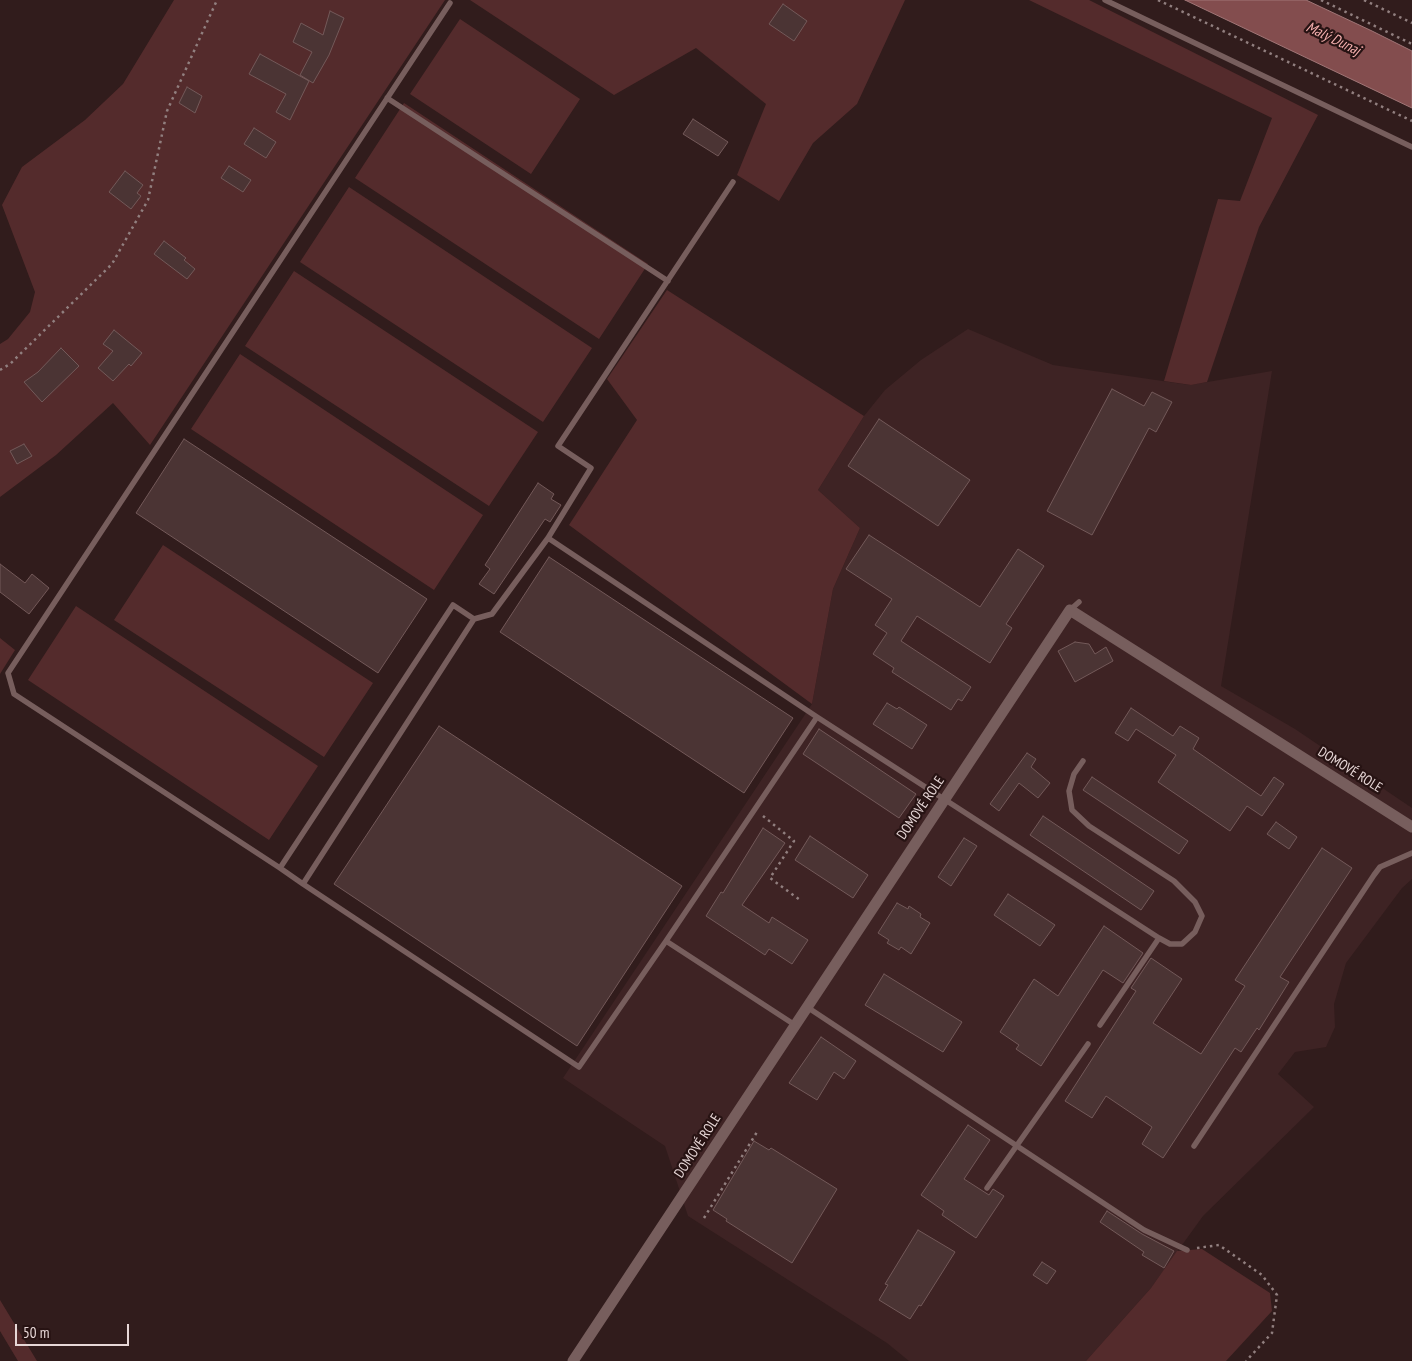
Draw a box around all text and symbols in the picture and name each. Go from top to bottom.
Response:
water label: Malý Dunaj [1303,18,1363,60]
street label: DOMOVÉ ROLE [1315,744,1385,796]
street label: DOMOVÉ ROLE [894,773,948,843]
street label: DOMOVÉ ROLE [671,1111,725,1181]
scale bar [18,1314,131,1346]
text: 50 m [23,1323,49,1342]

